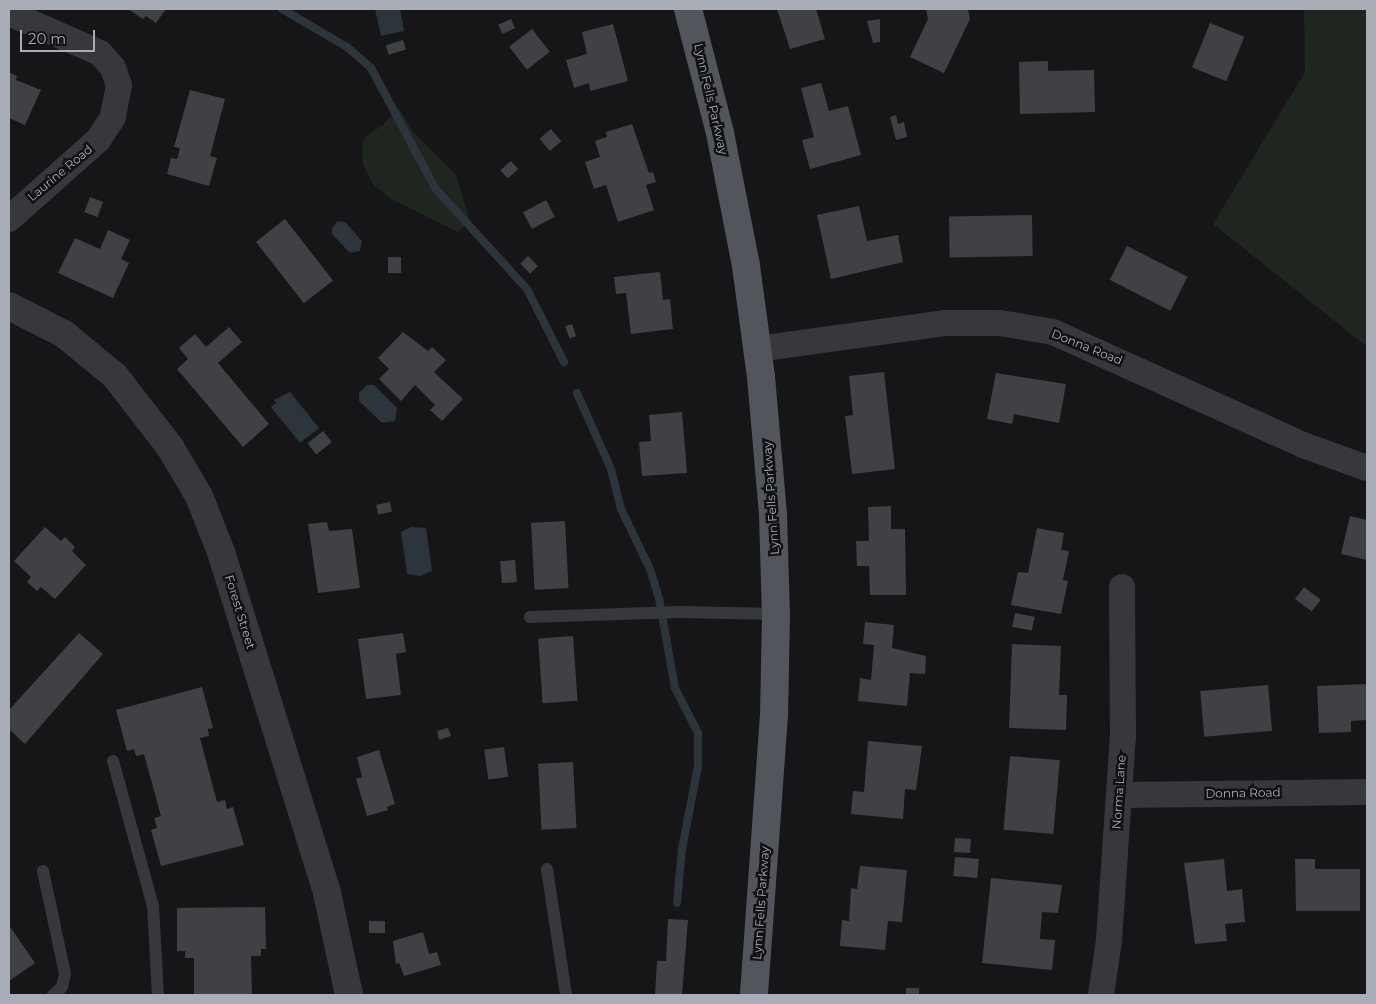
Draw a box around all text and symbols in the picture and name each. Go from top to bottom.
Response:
scale bar [22,20,98,52]
text: 20 m [28,29,66,48]
street label: Lynn Fells Parkway [691,42,731,156]
street label: Laurine Road [25,142,95,204]
street label: Donna Road [1049,326,1125,368]
street label: Lynn Fells Parkway [760,441,782,555]
street label: Forest Street [222,573,258,651]
street label: Norma Lane [1109,754,1129,830]
street label: Donna Road [1205,785,1281,801]
street label: Lynn Fells Parkway [750,846,772,960]

